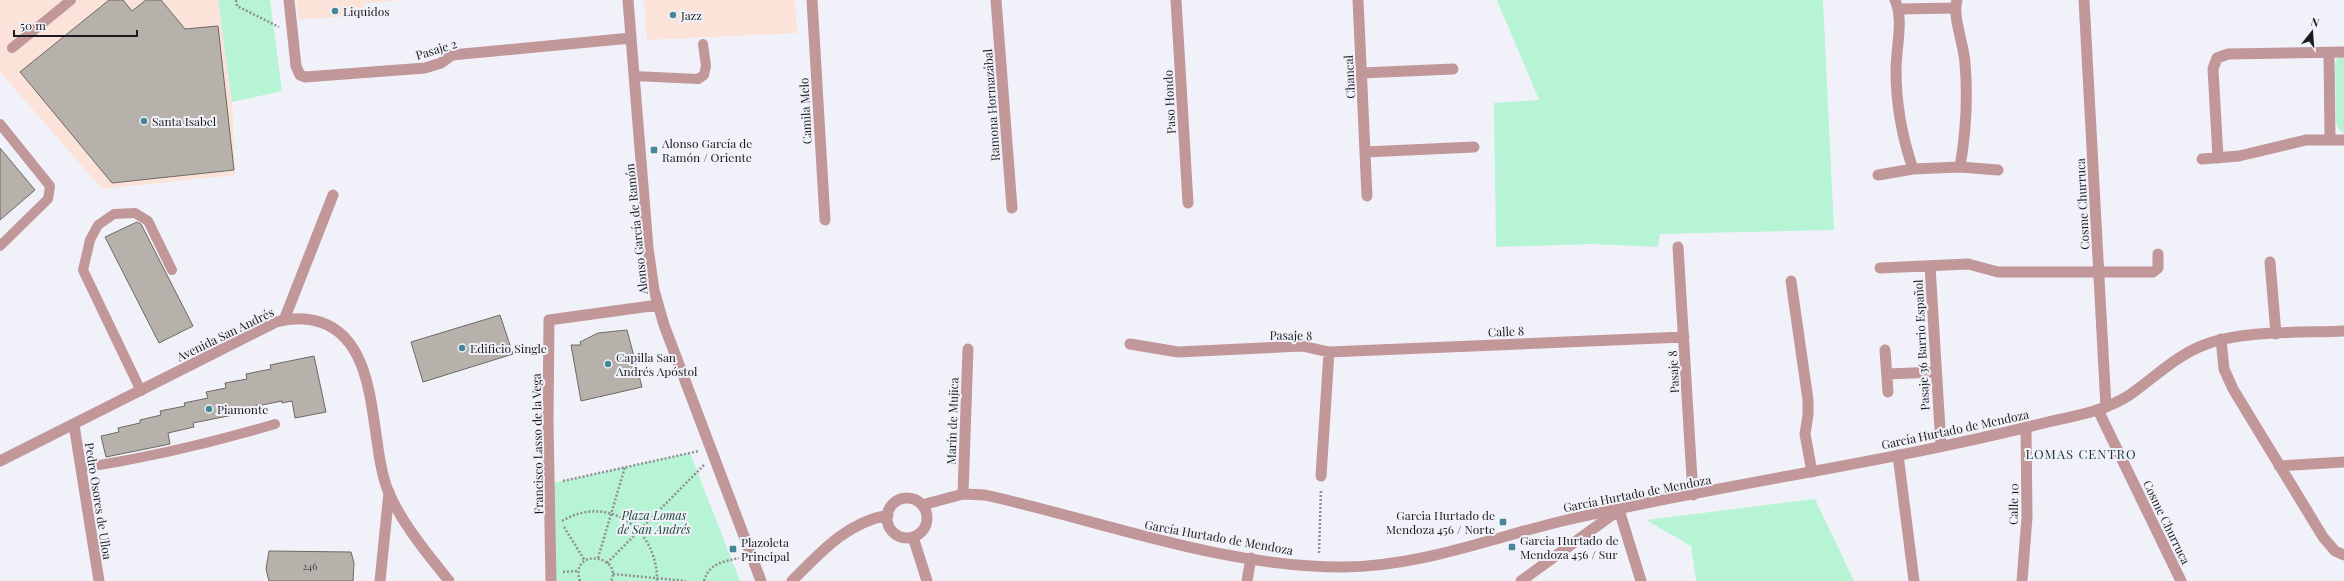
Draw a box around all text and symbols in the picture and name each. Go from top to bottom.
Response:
place label: Liquidos [343,3,390,19]
marker: Liquidos [330,6,340,16]
place label: Jazz [680,7,702,23]
marker: Jazz [668,10,678,20]
scale bar [14,12,137,38]
north arrow [2292,12,2332,52]
text: N [2309,14,2321,30]
text: 50 m [20,17,46,33]
street label: Pasaje 2 [413,35,459,63]
street label: Ramona Hormazábal [979,48,1003,162]
street label: Chancal [1340,54,1358,99]
street label: Paso Hondo [1159,69,1179,134]
street label: Camila Melo [795,77,815,145]
place label: Santa Isabel [152,113,217,129]
marker: Santa Isabel [139,116,149,126]
place label: Alonso García de Ramón / Oriente [661,135,752,165]
marker: Alonso García de Ramón / Oriente [649,145,659,155]
street label: Cosme Churruca [2072,158,2092,250]
street label: Alonso García de Ramón [621,163,651,296]
street label: Pasaje 36 Barrio Español [1910,279,1932,411]
street label: Avenida San Andrés [173,304,276,365]
street label: Calle 8 [1488,322,1524,340]
street label: Pasaje 8 [1269,327,1313,343]
place label: Edificio Single [470,340,547,356]
marker: Edificio Single [457,343,467,353]
place label: Capilla San Andrés Apóstol [615,349,698,379]
street label: Pasaje 8 [1664,350,1682,394]
marker: Capilla San Andrés Apóstol [603,359,613,369]
street label: Francisco Lasso de la Vega [528,373,546,515]
street label: Marín de Mujica [942,377,962,465]
place label: Piamonte [217,401,268,417]
marker: Piamonte [204,404,214,414]
street label: García Hurtado de Mendoza [1880,406,2030,452]
street label: Pedro Osores de Ulloa [82,441,116,561]
district label: LOMAS CENTRO [2025,445,2137,462]
street label: García Hurtado de Mendoza [1562,471,1712,515]
street label: Cosme Churruca [2140,477,2194,567]
street label: Calle 10 [2005,483,2021,525]
park label: Plaza Lomas de San Andrés [617,507,691,537]
place label: Garcia Hurtado de Mendoza 456 / Norte [1386,507,1495,537]
street label: García Hurtado de Mendoza [1144,516,1294,558]
marker: Garcia Hurtado de Mendoza 456 / Norte [1498,517,1508,527]
place label: Garcia Hurtado de Mendoza 456 / Sur [1520,532,1619,562]
place label: Plazoleta Principal [741,534,790,564]
marker: Garcia Hurtado de Mendoza 456 / Sur [1507,542,1517,552]
marker: Plazoleta Principal [728,544,738,554]
house number: 246 [303,559,317,573]

